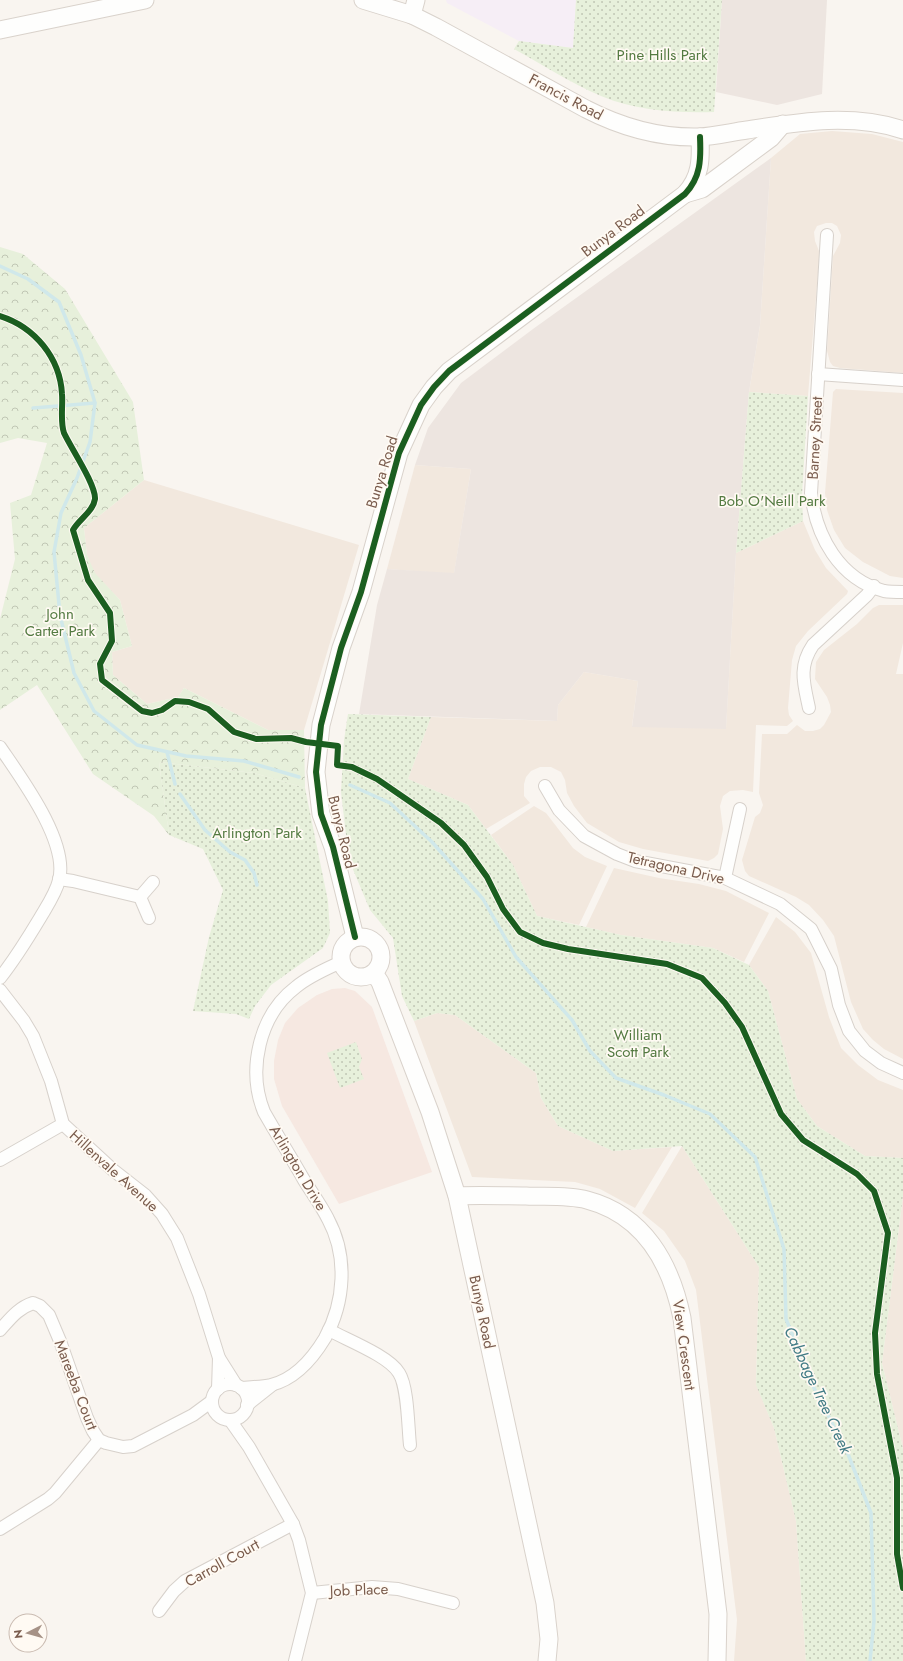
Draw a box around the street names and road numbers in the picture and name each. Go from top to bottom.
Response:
street label: Francis Road [525,68,607,126]
street label: Bunya Road [577,200,649,262]
street label: Barney Street [802,396,828,480]
street label: Bunya Road [361,433,403,511]
street label: Bunya Road [322,793,362,871]
street label: Tetragona Drive [625,846,727,890]
street label: Arlington Drive [264,1121,332,1215]
street label: Hillenvale Avenue [65,1125,164,1217]
street label: Bunya Road [463,1273,501,1351]
street label: View Crescent [667,1298,701,1392]
street label: Mareeba Court [49,1337,103,1434]
street label: Carroll Court [181,1533,264,1593]
street label: Job Place [327,1578,389,1602]

